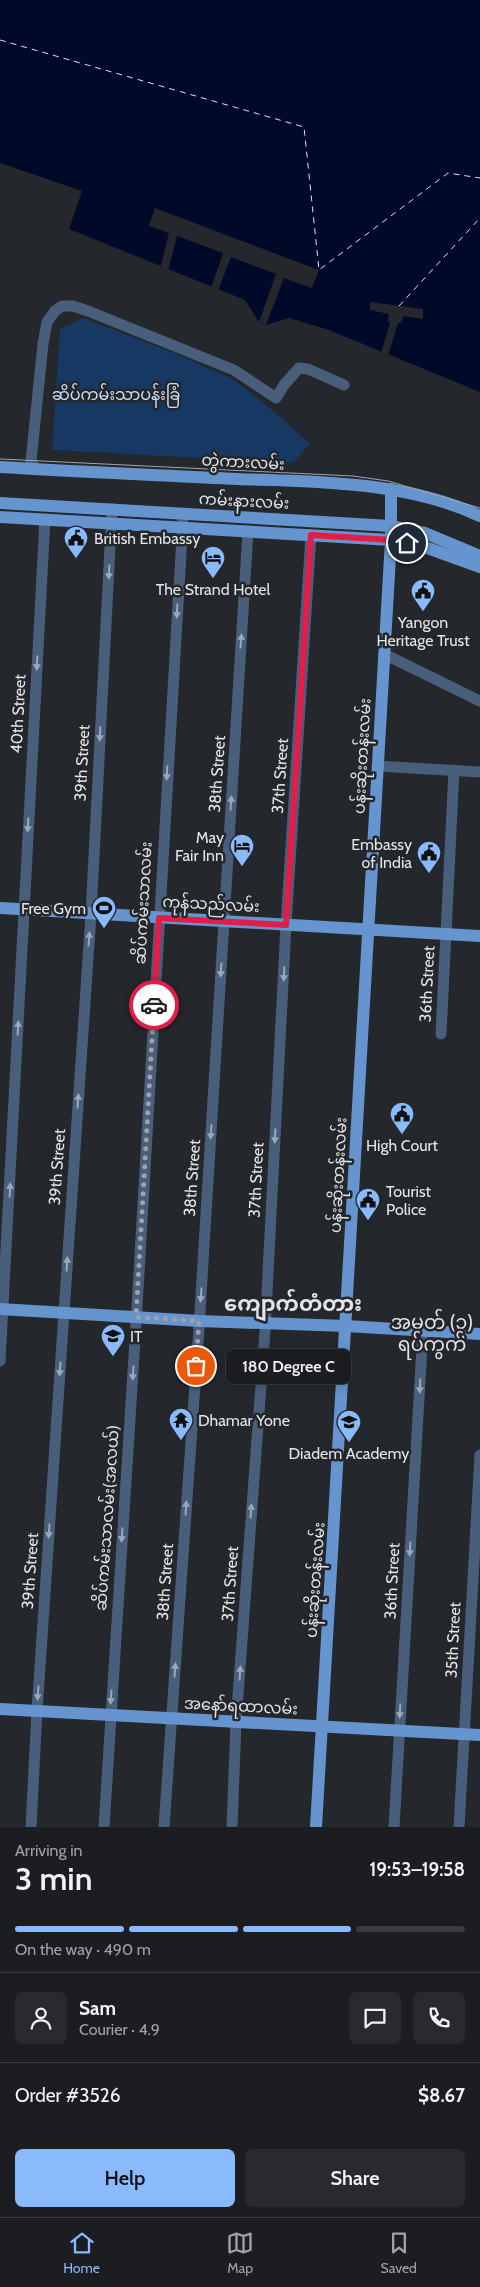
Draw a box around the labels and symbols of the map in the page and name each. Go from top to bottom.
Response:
park label: ဆိပ်ကမ်းသာပန်းခြံ [52,383,180,408]
street label: တွဲကားလမ်း [201,448,285,478]
street label: ကမ်းနားလမ်း [198,487,290,517]
pin [386,522,428,564]
public building icon: British Embassy [63,525,89,559]
place label: British Embassy [94,529,200,548]
hotel icon: The Strand Hotel [200,545,226,579]
one-way arrow [104,564,112,580]
public building icon: Yangon Heritage Trust [410,578,436,612]
place label: The Strand Hotel [156,580,270,599]
one-way arrow [173,603,181,619]
place label: Yangon Heritage Trust [376,613,470,650]
one-way arrow [238,633,246,649]
one-way arrow [32,655,40,671]
street label: 40th Street [6,673,30,754]
street label: ပန်းဆိုးတန်းလမ်း [347,697,380,815]
street label: 39th Street [71,724,94,802]
one-way arrow [96,727,104,743]
street label: 38th Street [205,734,229,813]
street label: 37th Street [268,737,292,814]
one-way arrow [163,766,171,782]
one-way arrow [228,795,236,811]
one-way arrow [24,818,32,834]
place label: May Fair Inn [175,828,224,865]
hotel icon: May Fair Inn [229,833,255,867]
place label: Embassy of India [351,835,412,872]
public building icon: Embassy of India [416,840,442,874]
street label: ဆိပ်ကမ်းသာလမ်း [128,841,156,965]
street label: ကုန်သည်လမ်း [162,890,260,921]
sports icon: Free Gym [91,895,117,929]
place label: Free Gym [21,899,86,918]
one-way arrow [85,931,93,947]
street label: 36th Street [416,945,439,1023]
one-way arrow [217,962,225,978]
one-way arrow [279,966,287,982]
courier [129,980,179,1030]
one-way arrow [14,1020,22,1036]
one-way arrow [74,1093,82,1109]
public building icon: High Court [389,1101,415,1135]
street label: ပန်းဆိုးတန်းလမ်း [323,1116,356,1234]
one-way arrow [207,1125,215,1141]
street label: 39th Street [45,1128,69,1206]
one-way arrow [271,1128,279,1144]
place label: High Court [366,1136,439,1155]
street label: 38th Street [180,1138,204,1217]
street label: 37th Street [245,1141,267,1218]
one-way arrow [6,1182,14,1198]
place label: Tourist Police [386,1182,432,1219]
public building icon: Tourist Police [355,1187,381,1221]
one-way arrow [63,1255,71,1271]
one-way arrow [196,1287,204,1303]
district label: ကျောက်တံတား [224,1288,362,1322]
district label: အမှတ် (၃) ရပ်ကွက် [391,1308,473,1360]
school or university icon: IT [100,1323,126,1357]
place label: IT [130,1327,143,1346]
pin [175,1345,217,1387]
callout: 180 Degree C [226,1348,351,1384]
one-way arrow [56,1361,64,1377]
one-way arrow [128,1365,136,1381]
one-way arrow [415,1379,423,1395]
temple icon: Dhamar Yone [168,1407,194,1441]
school or university icon: Diadem Academy [336,1409,362,1443]
place label: Dhamar Yone [198,1411,290,1430]
street label: ဆိပ်ကမ်းသာလမ်း(အလယ်) [89,1424,123,1611]
place label: Diadem Academy [289,1444,409,1463]
one-way arrow [183,1499,191,1515]
one-way arrow [248,1503,256,1519]
street label: ပန်းဆိုးတန်းလမ်း [299,1521,334,1639]
one-way arrow [45,1523,53,1539]
one-way arrow [118,1527,126,1543]
street label: 39th Street [18,1532,42,1610]
one-way arrow [406,1541,414,1557]
street label: 38th Street [153,1542,177,1621]
street label: 36th Street [381,1542,404,1620]
street label: 37th Street [218,1545,242,1622]
street label: 35th Street [442,1601,465,1678]
one-way arrow [171,1662,179,1678]
one-way arrow [236,1665,244,1681]
one-way arrow [34,1685,42,1701]
one-way arrow [107,1689,115,1705]
street label: အနော်ရထာလမ်း [183,1692,299,1722]
one-way arrow [396,1703,404,1719]

